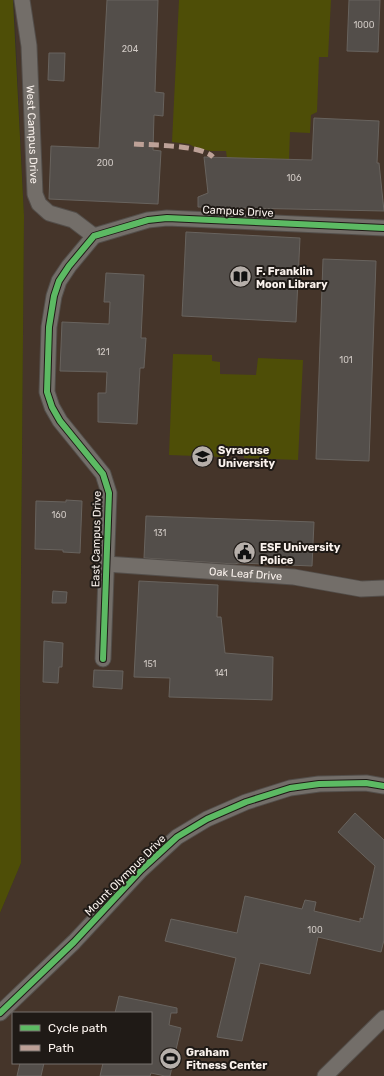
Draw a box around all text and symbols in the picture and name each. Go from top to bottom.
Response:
house number: 1000 [354,20,375,30]
house number: 204 [122,44,139,54]
street label: West Campus Drive [24,85,41,184]
house number: 200 [97,158,114,168]
house number: 106 [287,173,302,183]
street label: Campus Drive [202,203,274,220]
library icon: F. Franklin Moon Library [228,264,254,290]
place label: F. Franklin Moon Library [256,265,328,291]
house number: 121 [97,347,110,357]
house number: 101 [339,355,353,365]
school or university icon: Syracuse University [190,443,216,469]
place label: Syracuse University [218,444,275,470]
street label: East Campus Drive [89,491,104,587]
house number: 160 [52,510,67,520]
house number: 131 [154,528,167,538]
public building icon: ESF University Police [231,540,257,566]
place label: ESF University Police [260,541,341,567]
street label: Oak Leaf Drive [209,565,283,583]
house number: 151 [144,659,157,669]
house number: 141 [214,668,228,678]
street label: Mount Olympus Drive [82,832,169,919]
house number: 100 [307,925,323,935]
legend [12,1012,152,1064]
text: Cycle path [48,1021,107,1035]
text: Path [48,1041,74,1055]
sports icon: Graham Fitness Center [157,1045,183,1071]
place label: Graham Fitness Center [186,1046,267,1072]

